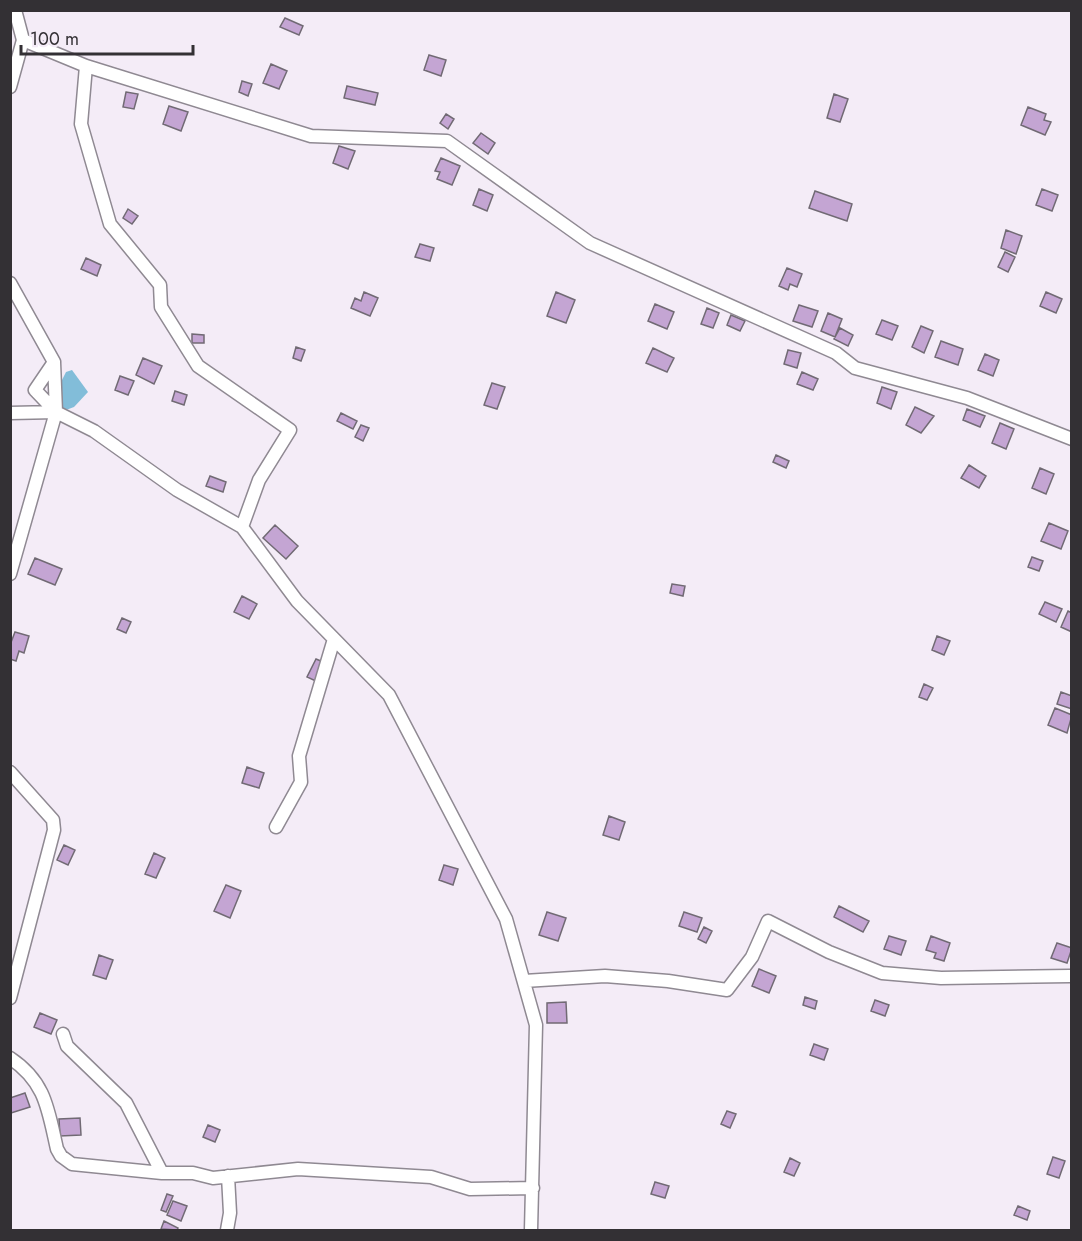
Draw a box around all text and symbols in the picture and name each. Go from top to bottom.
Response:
scale bar [21,18,194,56]
text: 100 m [30,26,79,52]

